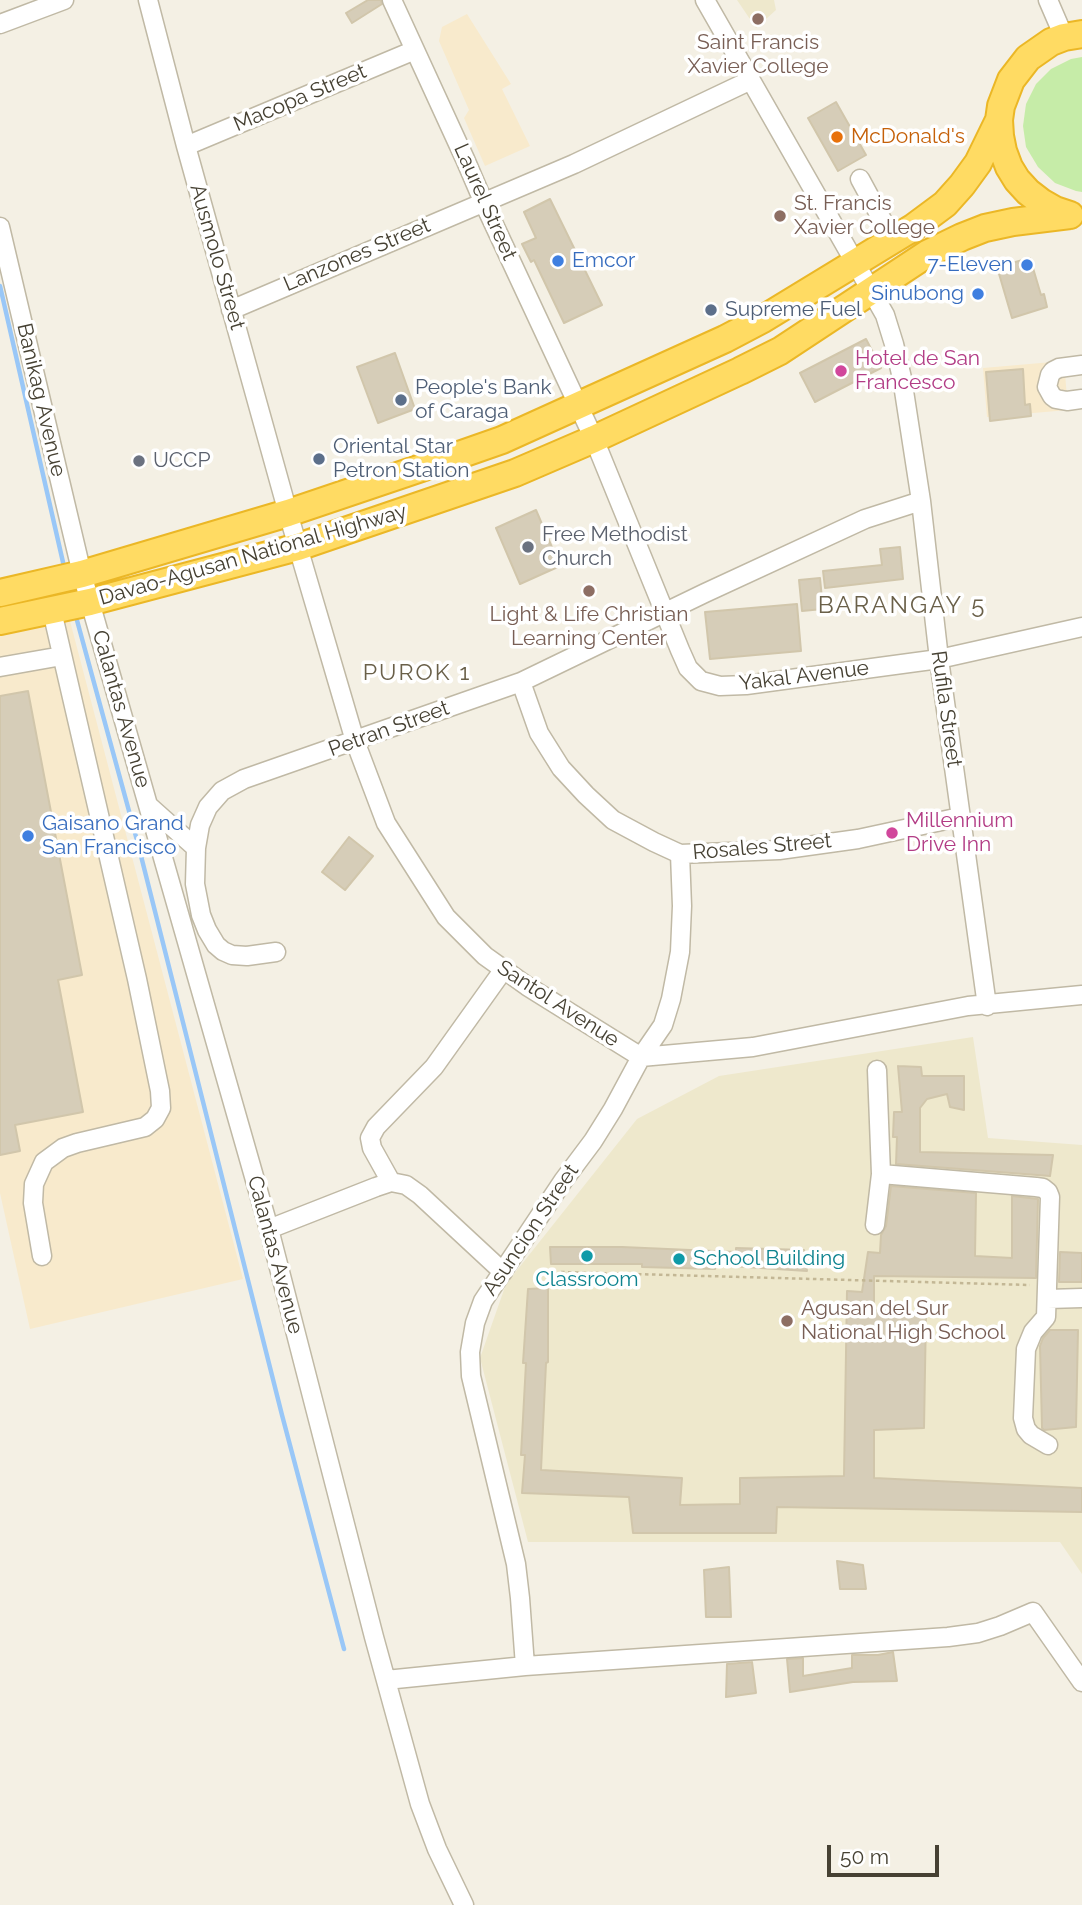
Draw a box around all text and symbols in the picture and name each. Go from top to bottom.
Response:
marker: Saint Francis Xavier College [750,11,766,27]
place label: Saint Francis Xavier College [687,30,829,80]
street label: Macopa Street [230,59,370,137]
place label: McDonald's [851,124,965,150]
marker: McDonald's [829,129,845,145]
street label: Laurel Street [448,140,522,264]
street label: Ausmolo Street [184,181,250,333]
place label: St. Francis Xavier College [794,191,935,241]
marker: St. Francis Xavier College [772,208,788,224]
street label: Lanzones Street [280,213,434,297]
place label: Emcor [572,248,635,274]
place label: 7-Eleven [928,252,1013,278]
marker: Emcor [550,253,566,269]
marker: 7-Eleven [1019,257,1035,273]
place label: Sinubong [871,281,964,307]
marker: Sinubong [970,286,986,302]
place label: Supreme Fuel [725,297,862,323]
marker: Supreme Fuel [703,302,719,318]
street label: Banikag Avenue [11,321,71,479]
place label: Hotel de San Francesco [855,346,980,396]
marker: Hotel de San Francesco [833,363,849,379]
place label: People's Bank of Caraga [415,375,552,425]
marker: People's Bank of Caraga [393,392,409,408]
place label: Oriental Star Petron Station [333,434,470,484]
place label: UCCP [153,448,211,474]
marker: Oriental Star Petron Station [311,451,327,467]
marker: UCCP [131,453,147,469]
street label: Davao-Agusan National Highway [96,499,410,611]
place label: Free Methodist Church [542,522,688,572]
marker: Free Methodist Church [520,539,536,555]
marker: Light & Life Christian Learning Center [581,583,597,599]
district label: BARANGAY 5 [819,592,985,620]
place label: Light & Life Christian Learning Center [490,602,688,652]
street label: Calantas Avenue [86,627,156,791]
street label: Rufila Street [925,649,967,769]
street label: Yakal Avenue [738,656,870,696]
district label: PUROK 1 [364,659,470,687]
street label: Petran Street [325,695,453,763]
place label: Millennium Drive Inn [906,808,1014,858]
place label: Gaisano Grand San Francisco [42,811,184,861]
marker: Millennium Drive Inn [884,825,900,841]
marker: Gaisano Grand San Francisco [20,828,36,844]
street label: Rosales Street [692,828,832,866]
street label: Santol Avenue [492,955,624,1053]
street label: Asuncion Street [478,1159,584,1301]
street label: Calantas Avenue [242,1173,308,1337]
place label: School Building [693,1246,845,1272]
marker: Classroom [579,1248,595,1264]
marker: School Building [671,1251,687,1267]
place label: Classroom [535,1267,639,1293]
place label: Agusan del Sur National High School [801,1296,1005,1346]
marker: Agusan del Sur National High School [779,1313,795,1329]
scale bar [830,1832,942,1876]
text: 50 m [840,1844,889,1869]

